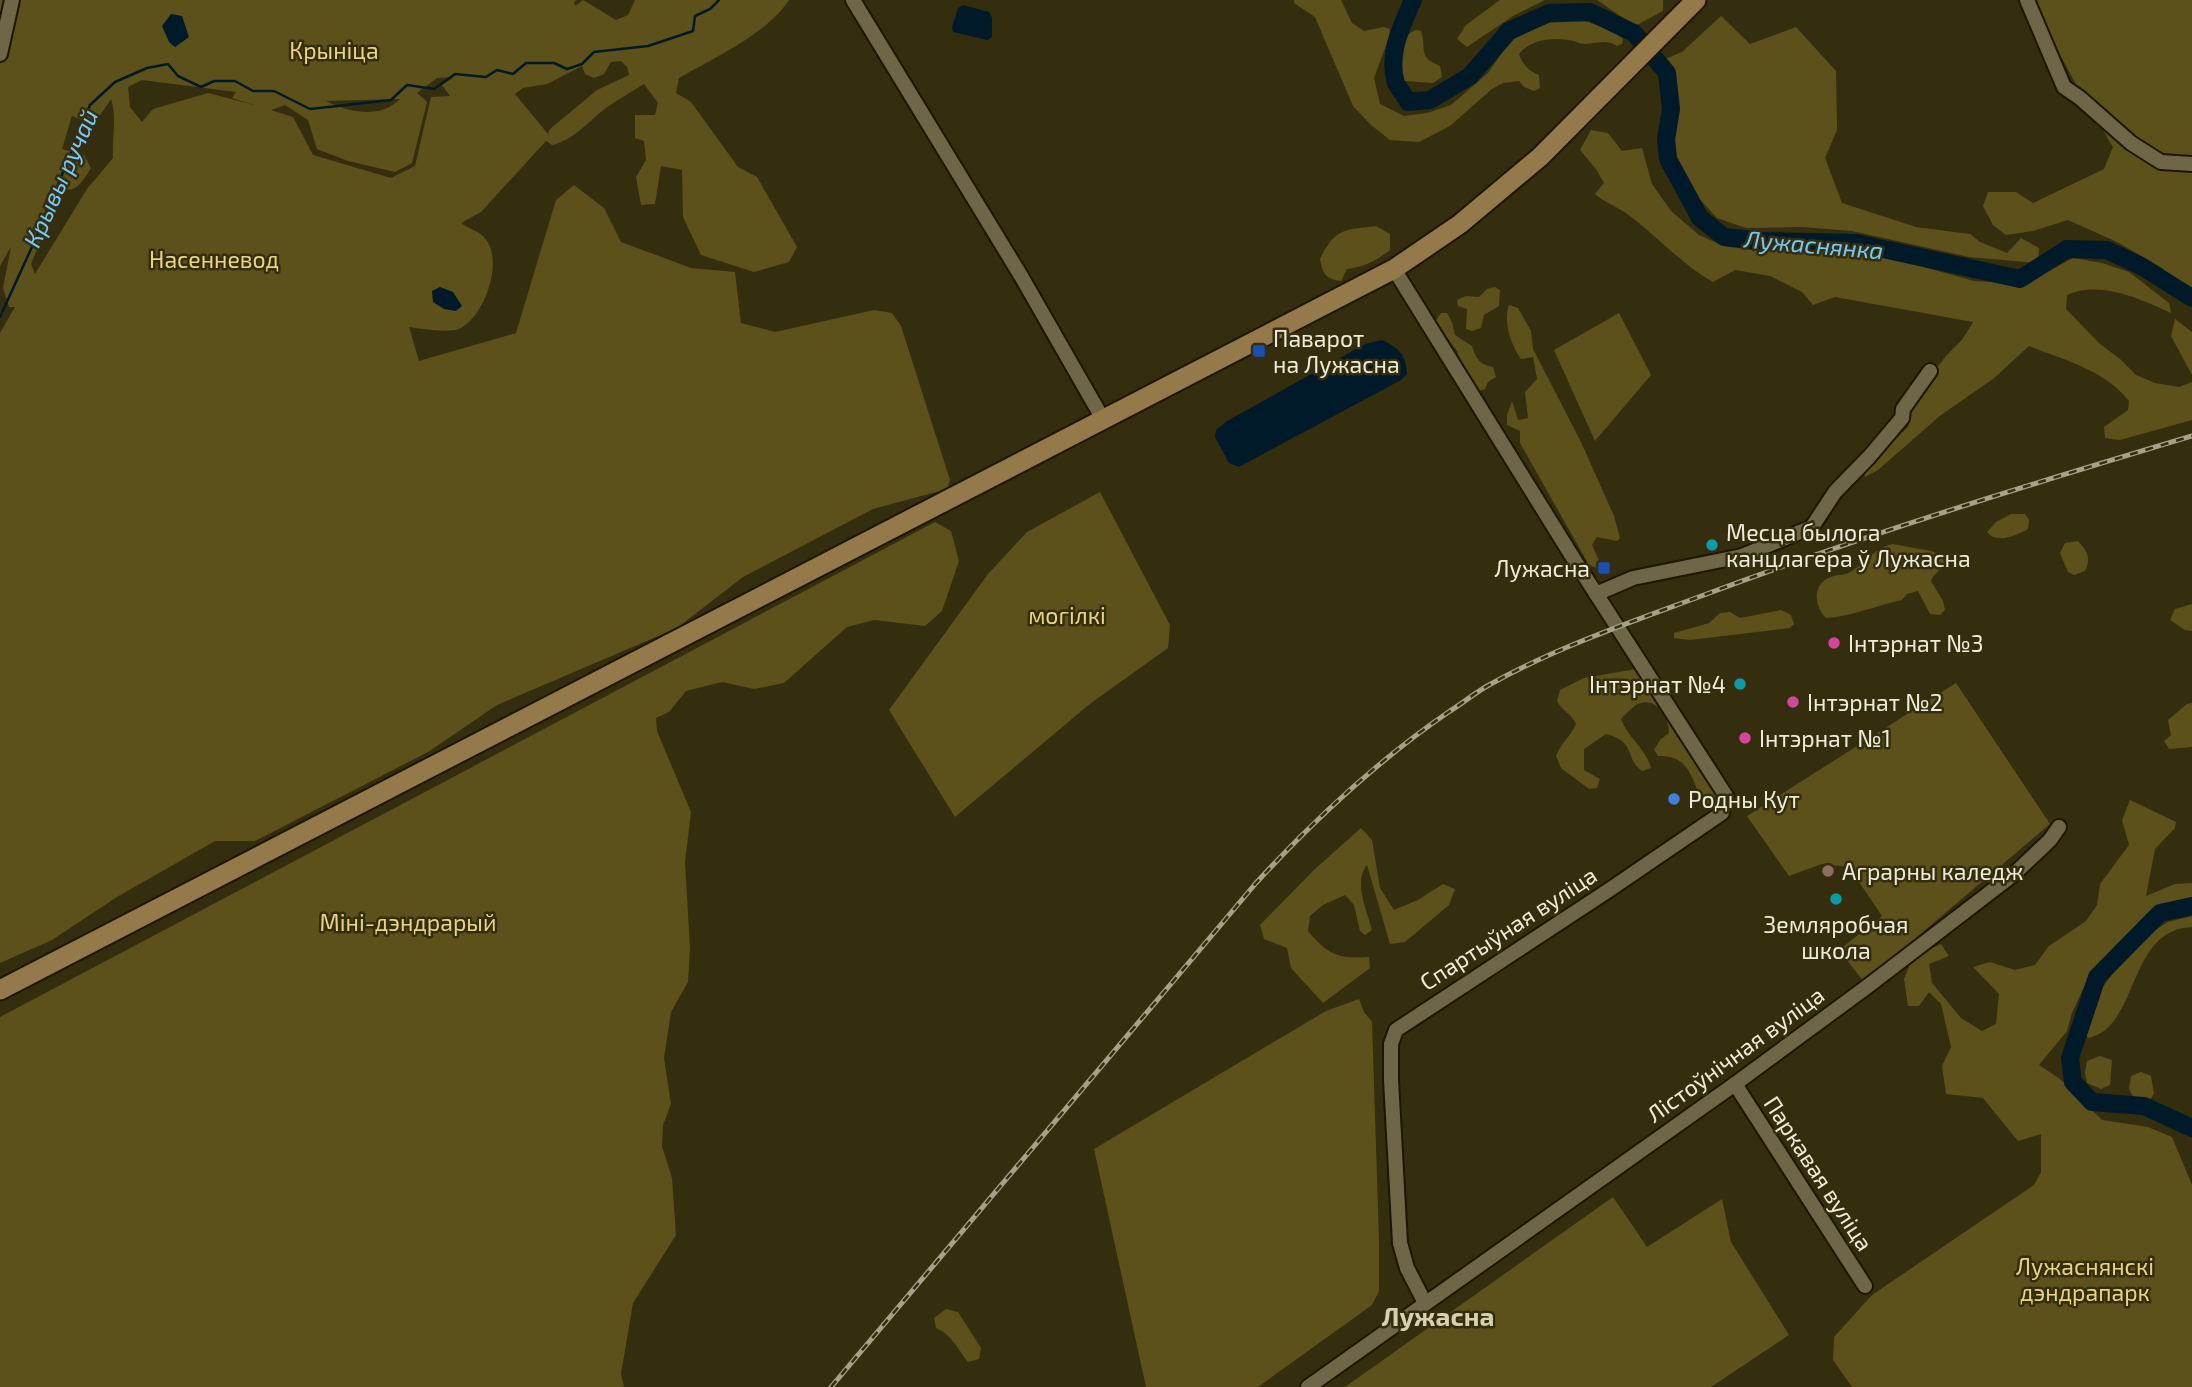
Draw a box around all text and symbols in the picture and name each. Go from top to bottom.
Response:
park label: Крыніца [289,36,379,64]
water label: Крывы ручай [17,104,103,252]
water label: Лужаснянка [1742,223,1885,265]
park label: Насенневод [149,245,279,273]
place label: Паварот на Лужасна [1273,324,1400,379]
marker: Паварот на Лужасна [1251,343,1267,359]
place label: Месца былога канцлагера ў Лужасна [1726,518,1971,573]
marker: Месца былога канцлагера ў Лужасна [1704,537,1720,553]
place label: Лужасна [1495,554,1590,583]
marker: Лужасна [1596,560,1612,576]
park label: могілкі [1028,601,1106,629]
place label: Інтэрнат №3 [1848,629,1984,657]
marker: Інтэрнат №3 [1826,635,1842,651]
place label: Інтэрнат №4 [1589,670,1726,698]
marker: Інтэрнат №4 [1732,676,1748,692]
place label: Інтэрнат №2 [1807,688,1943,716]
marker: Інтэрнат №2 [1785,694,1801,710]
place label: Інтэрнат №1 [1759,724,1891,752]
marker: Інтэрнат №1 [1737,730,1753,746]
place label: Родны Кут [1688,785,1800,814]
marker: Родны Кут [1666,791,1682,807]
place label: Аграрны каледж [1842,857,2023,885]
street label: Спартыўная вуліца [1414,860,1602,997]
marker: Аграрны каледж [1820,863,1836,879]
marker: Земляробчая школа [1828,891,1844,907]
park label: Міні-дэндрарый [320,908,496,936]
place label: Земляробчая школа [1764,910,1908,964]
street label: Лістоўнічная вуліца [1641,980,1830,1129]
street label: Паркавая вуліца [1758,1090,1879,1256]
park label: Лужаснянскі дэндрапарк [2016,1252,2154,1306]
district label: Лужасна [1382,1300,1494,1331]

